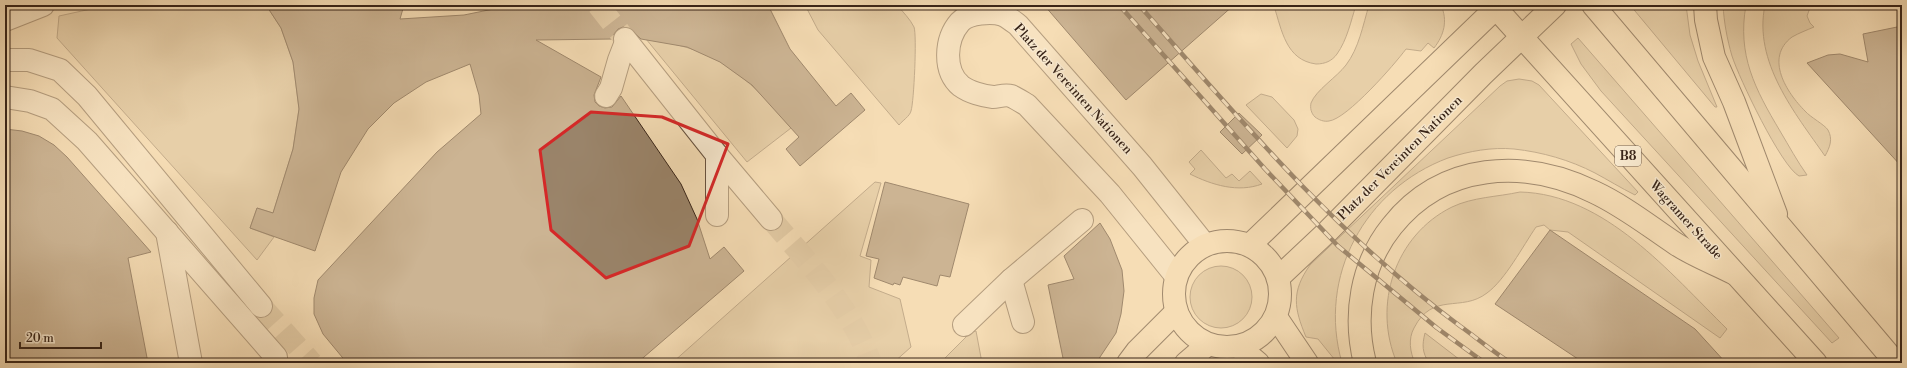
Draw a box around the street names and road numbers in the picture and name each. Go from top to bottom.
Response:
street label: Platz der Vereinten Nationen [1010,21,1136,158]
street label: Platz der Vereinten Nationen [1334,92,1466,224]
road number: B8 [1615,146,1641,166]
street label: Wagramer Straße [1646,176,1726,263]

